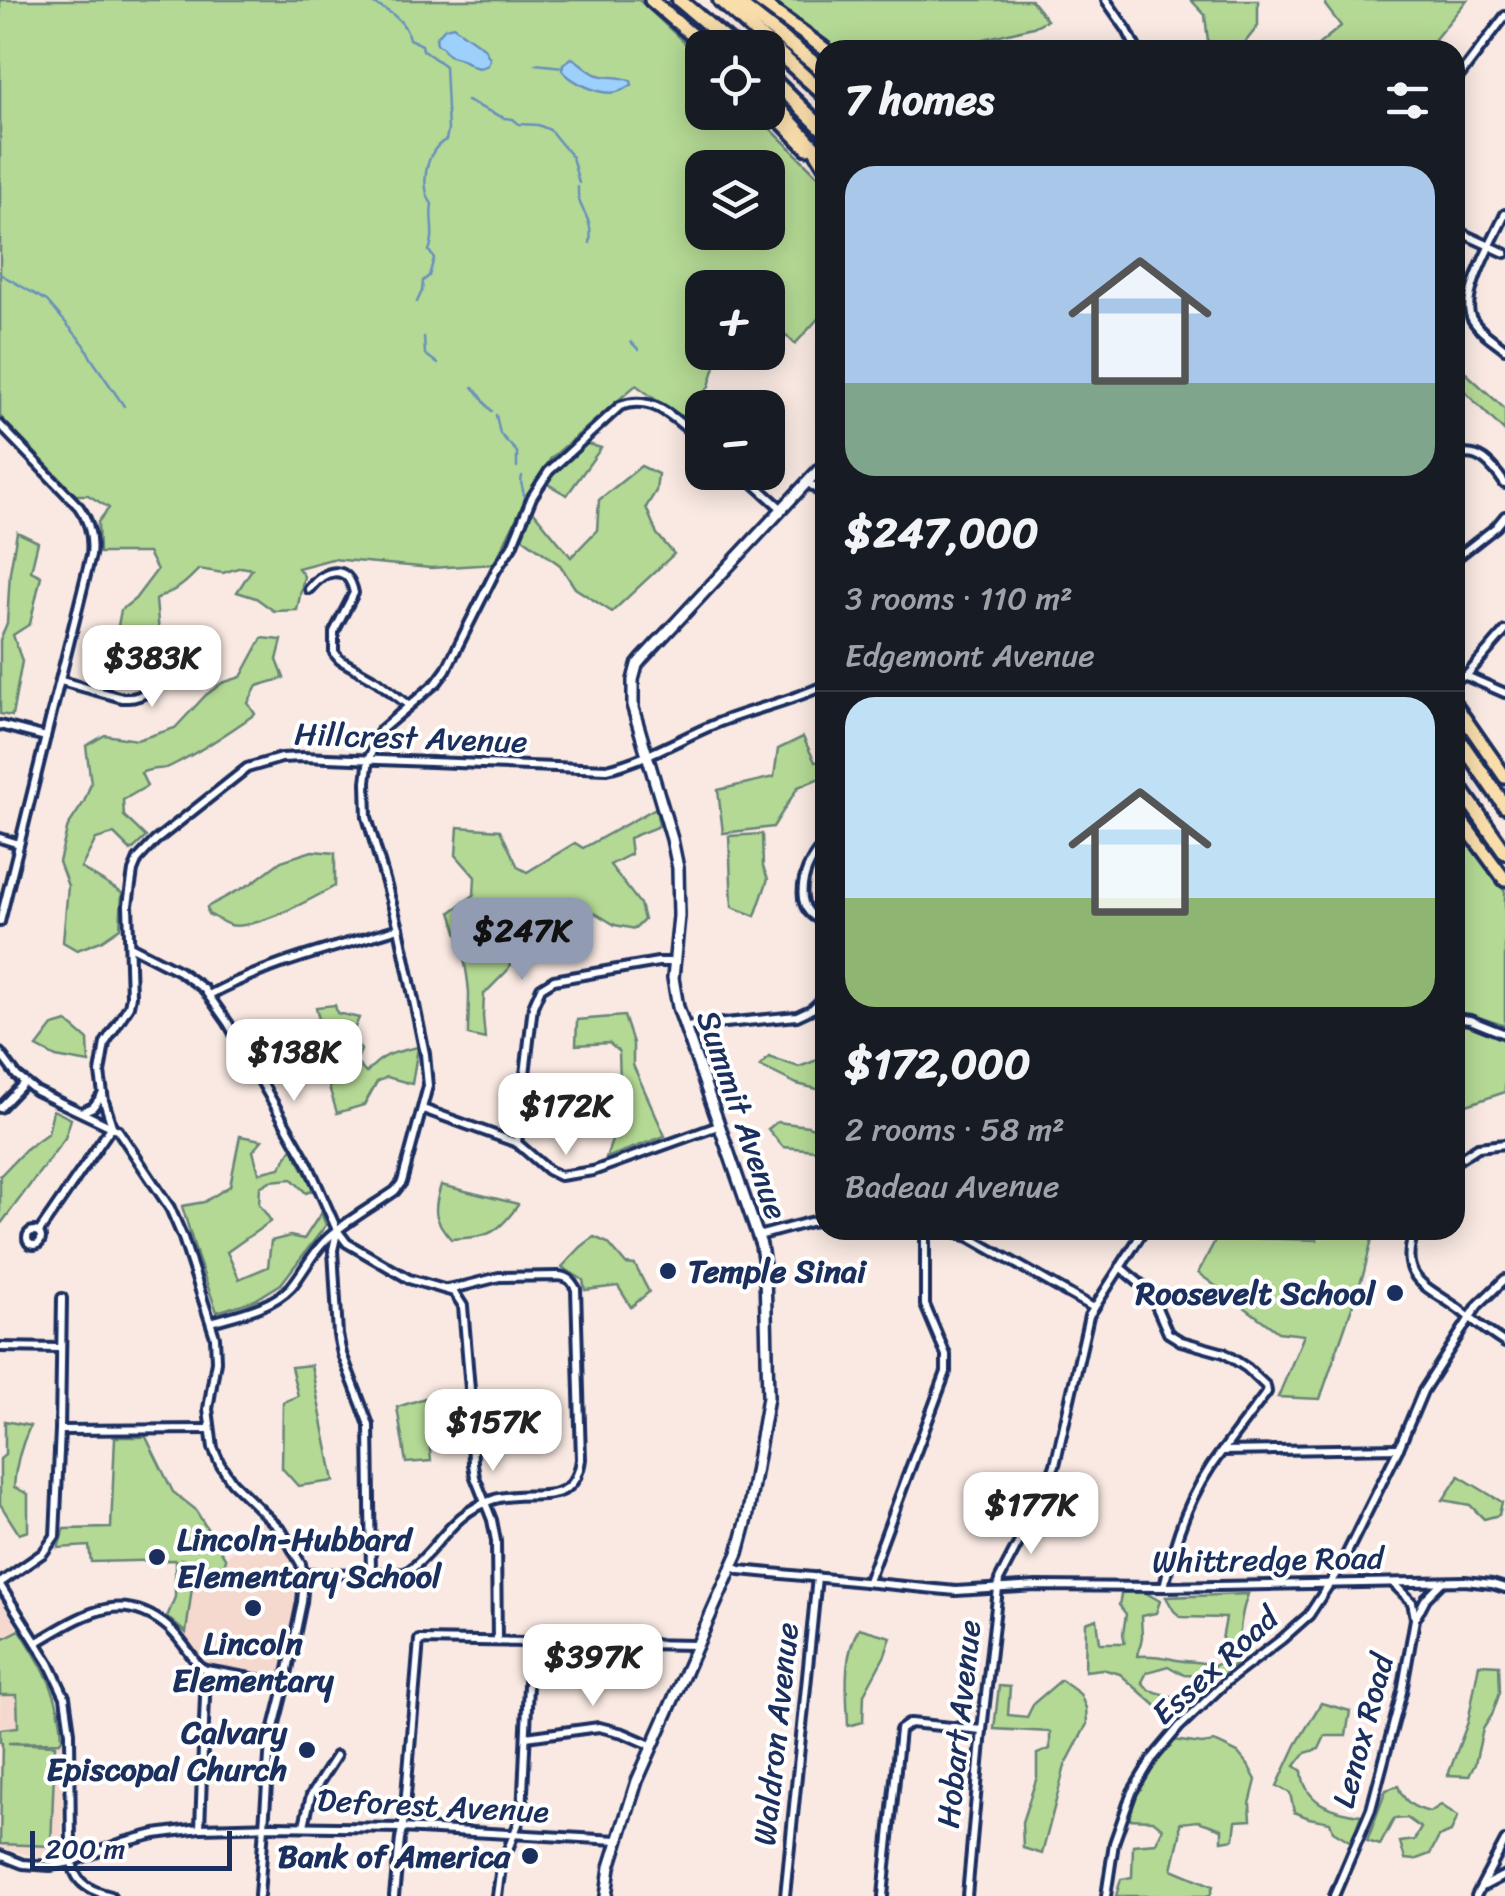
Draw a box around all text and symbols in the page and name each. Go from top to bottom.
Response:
map controls [685,30,785,490]
button: locate [685,30,785,130]
text: 7 homes [845,63,994,137]
icon: filters [1380,73,1435,128]
button: layers [685,150,785,250]
icon: home [1050,231,1230,411]
button: + [685,270,785,370]
button: − [685,390,785,490]
text: $247,000 [845,496,1039,570]
text: 3 rooms · 110 m² [845,570,1073,627]
pin: $383K [82,625,222,710]
text: Edgemont Avenue [845,627,1095,684]
text: $383K [104,629,200,686]
street label: Hillcrest Avenue [293,705,529,771]
icon: home [1050,762,1230,942]
pin: $247K [452,898,592,983]
text: $247K [473,902,571,959]
street label: Summit Avenue [679,1002,805,1228]
pin: $138K [224,1019,364,1104]
text: $138K [248,1023,340,1080]
text: $172,000 [845,1027,1030,1101]
pin: $172K [496,1073,636,1158]
text: $172K [520,1077,612,1134]
text: 2 rooms · 58 m² [845,1101,1065,1158]
text: Badeau Avenue [845,1158,1059,1215]
place label: Temple Sinai [688,1243,868,1300]
marker: Temple Sinai [657,1260,679,1282]
place label: Roosevelt School [1135,1265,1377,1322]
marker: Roosevelt School [1384,1282,1406,1304]
pin: $157K [423,1389,563,1474]
text: $157K [447,1393,539,1450]
pin: $177K [961,1472,1101,1557]
text: $177K [985,1476,1077,1533]
place label: Lincoln-Hubbard Elementary School [177,1511,443,1605]
street label: Whittredge Road [1152,1529,1386,1591]
marker: Lincoln-Hubbard Elementary School [146,1546,168,1568]
street label: Essex Road [1138,1591,1294,1740]
marker: Lincoln Elementary [242,1597,264,1619]
place label: Lincoln Elementary [172,1615,334,1709]
street label: Hobart Avenue [920,1617,998,1831]
street label: Waldron Avenue [736,1620,816,1848]
pin: $397K [523,1624,663,1709]
text: $397K [545,1628,641,1685]
street label: Lenox Road [1315,1645,1411,1814]
place label: Calvary Episcopal Church [46,1704,288,1798]
marker: Calvary Episcopal Church [296,1739,318,1761]
street label: Deforest Avenue [316,1771,550,1841]
text: 200 m [45,1824,125,1873]
scale bar [30,1826,232,1870]
place label: Bank of America [278,1828,511,1885]
marker: Bank of America [519,1845,541,1867]

